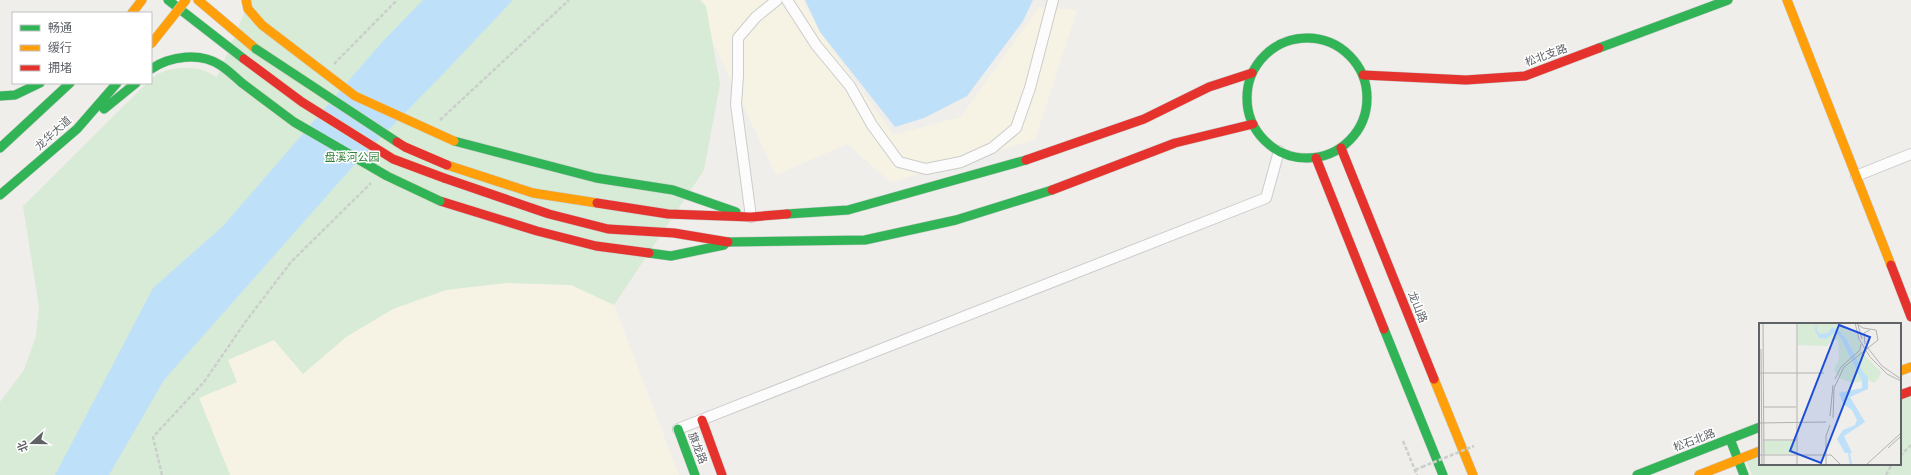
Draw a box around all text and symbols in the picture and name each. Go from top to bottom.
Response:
legend [12,12,152,84]
text: 畅通 [48,21,72,34]
text: 缓行 [48,41,72,54]
street label: 松北支路 [1523,42,1569,68]
text: 拥堵 [48,62,72,74]
street label: 龙华大道 [33,114,73,152]
park label: 盘溪河公园 [325,151,380,163]
street label: 龙山路 [1406,289,1430,325]
inset map [1759,323,1901,465]
north arrow [12,423,52,463]
street label: 松石北路 [1671,427,1717,453]
street label: 旗龙路 [686,430,710,466]
text: 北 [16,439,30,454]

